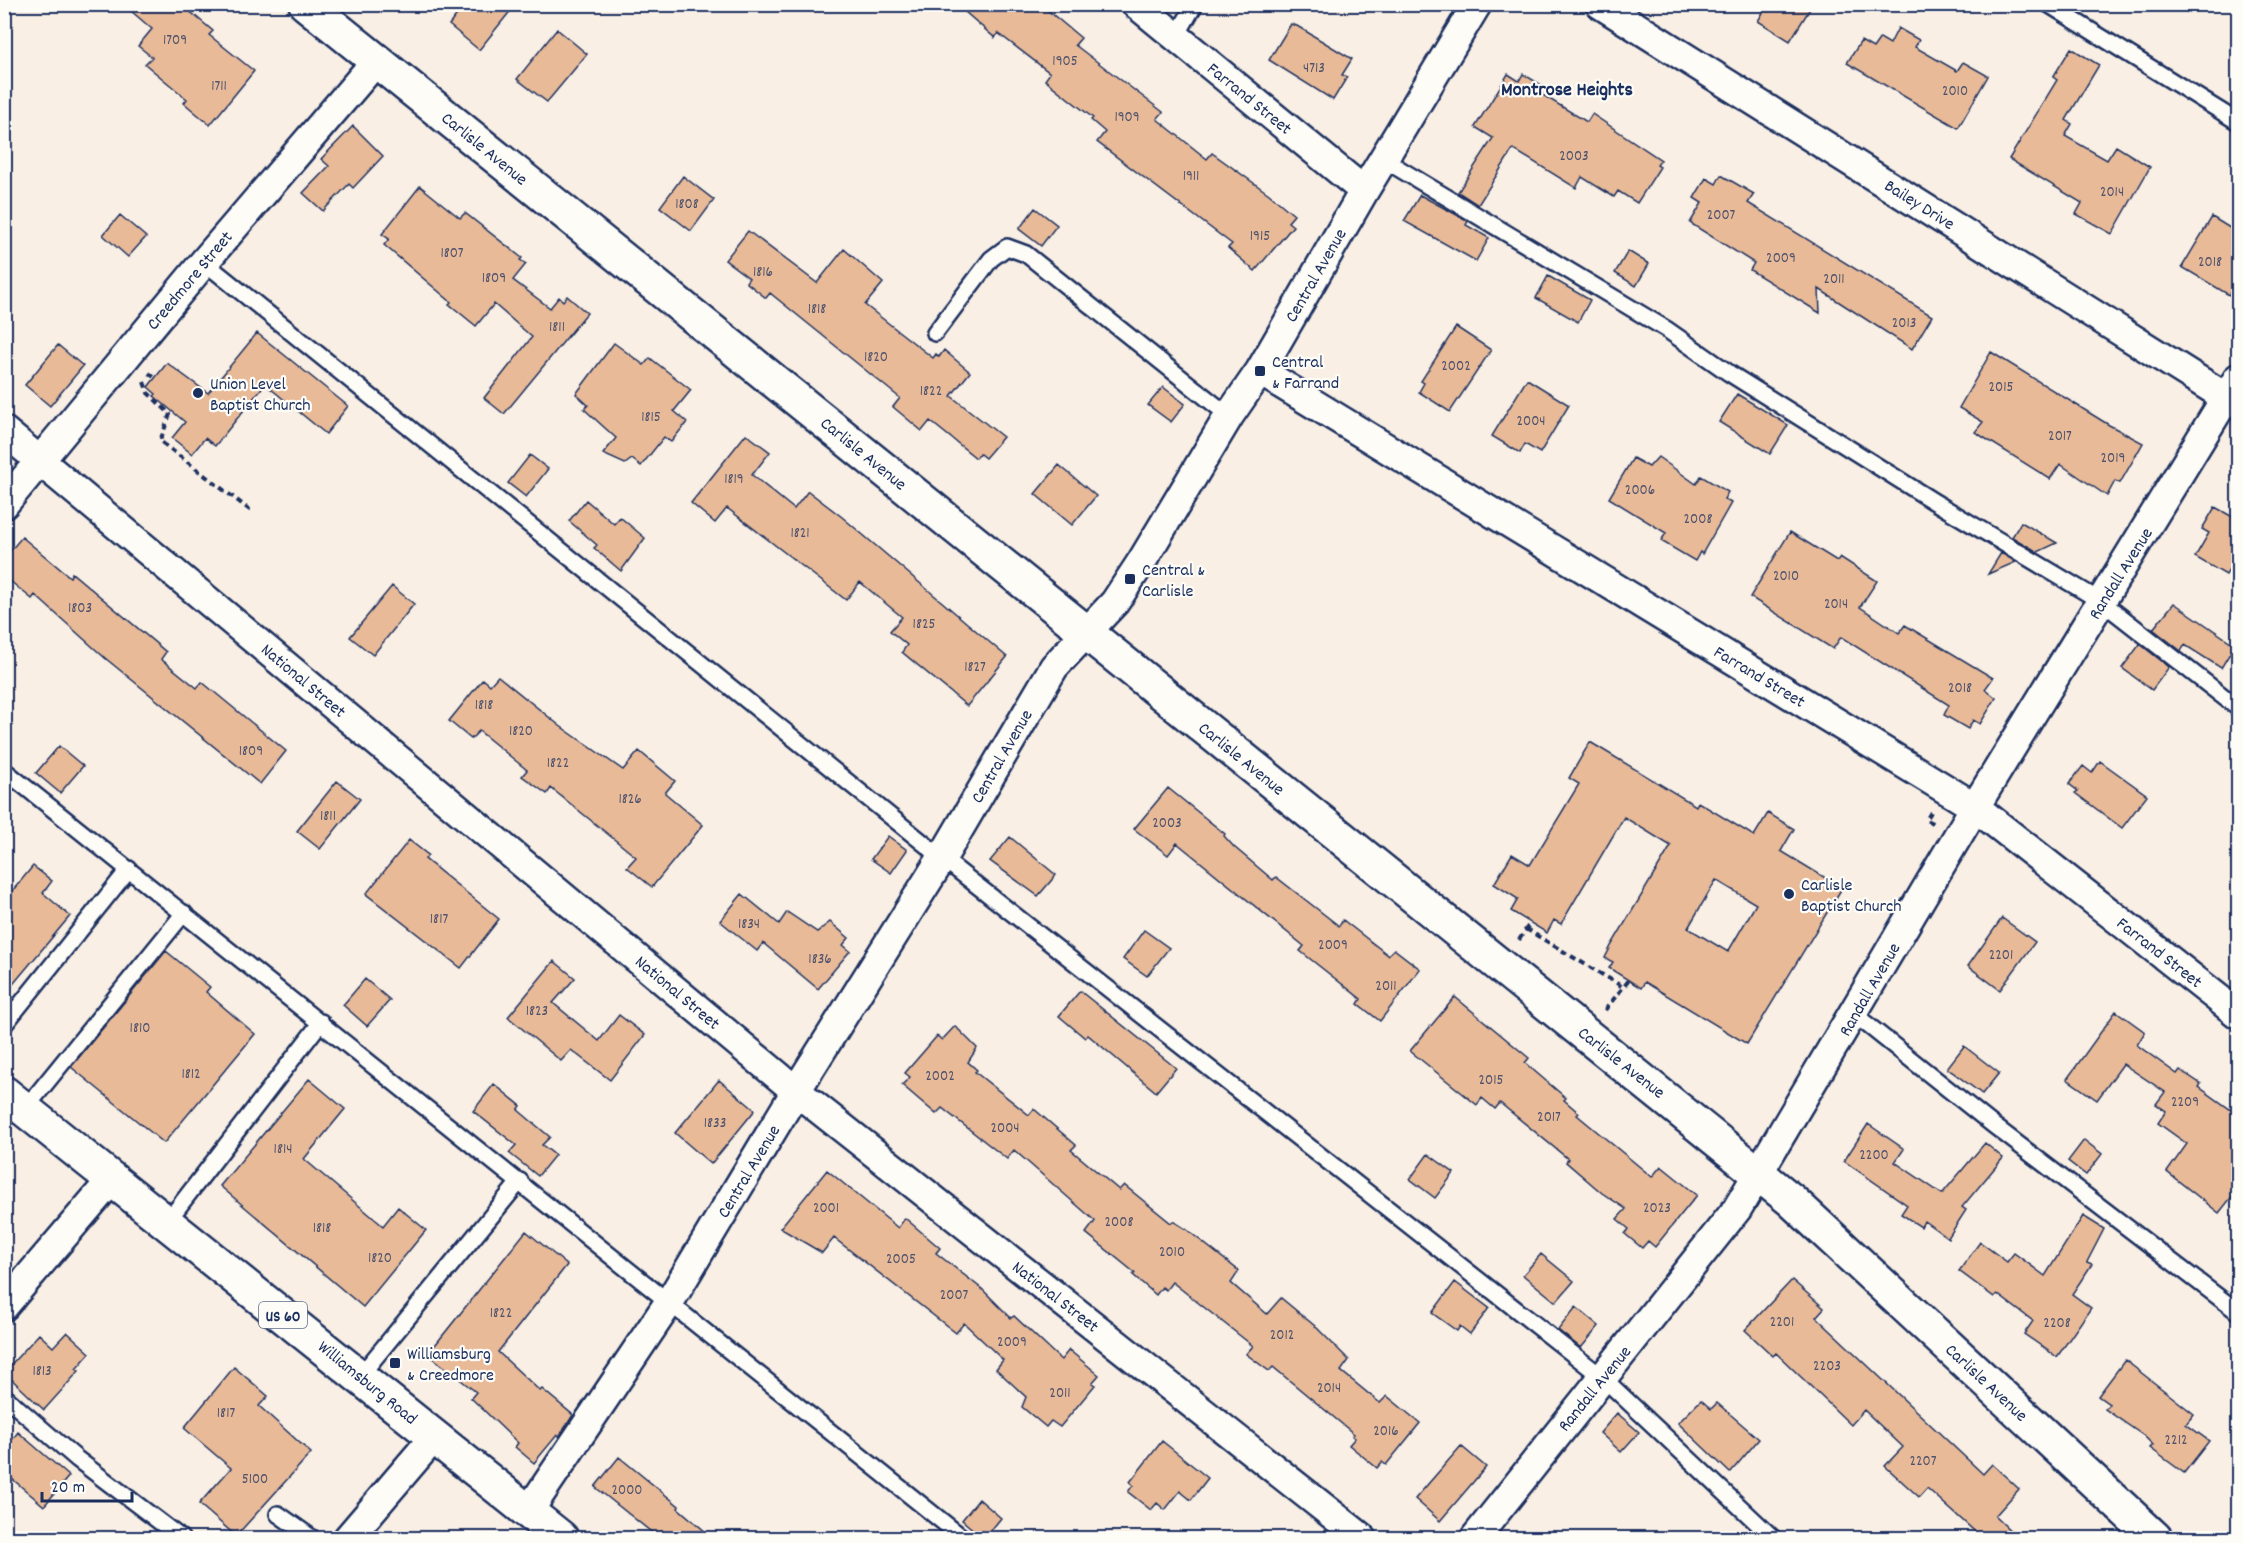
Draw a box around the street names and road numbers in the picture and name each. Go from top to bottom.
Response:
street label: Farrand Street [1201,58,1297,142]
street label: Carlisle Avenue [435,107,532,193]
street label: Bailey Drive [1879,175,1959,238]
street label: Central Avenue [1280,225,1354,328]
street label: Creedmore Street [142,226,240,337]
street label: Carlisle Avenue [814,412,911,498]
street label: Randall Avenue [2084,523,2160,625]
street label: National Street [254,639,351,725]
street label: Farrand Street [1708,641,1810,716]
street label: Central Avenue [966,706,1040,809]
street label: Carlisle Avenue [1192,717,1289,803]
street label: Farrand Street [2110,912,2207,996]
street label: Randall Avenue [1834,939,1908,1042]
street label: National Street [628,951,725,1037]
street label: Carlisle Avenue [1571,1022,1669,1106]
street label: Central Avenue [713,1121,788,1224]
street label: National Street [1006,1256,1103,1340]
road number: US 60 [259,1302,307,1328]
street label: Williamsburg Road [311,1336,422,1432]
street label: Carlisle Avenue [1938,1339,2032,1429]
street label: Randall Avenue [1553,1341,1639,1438]

